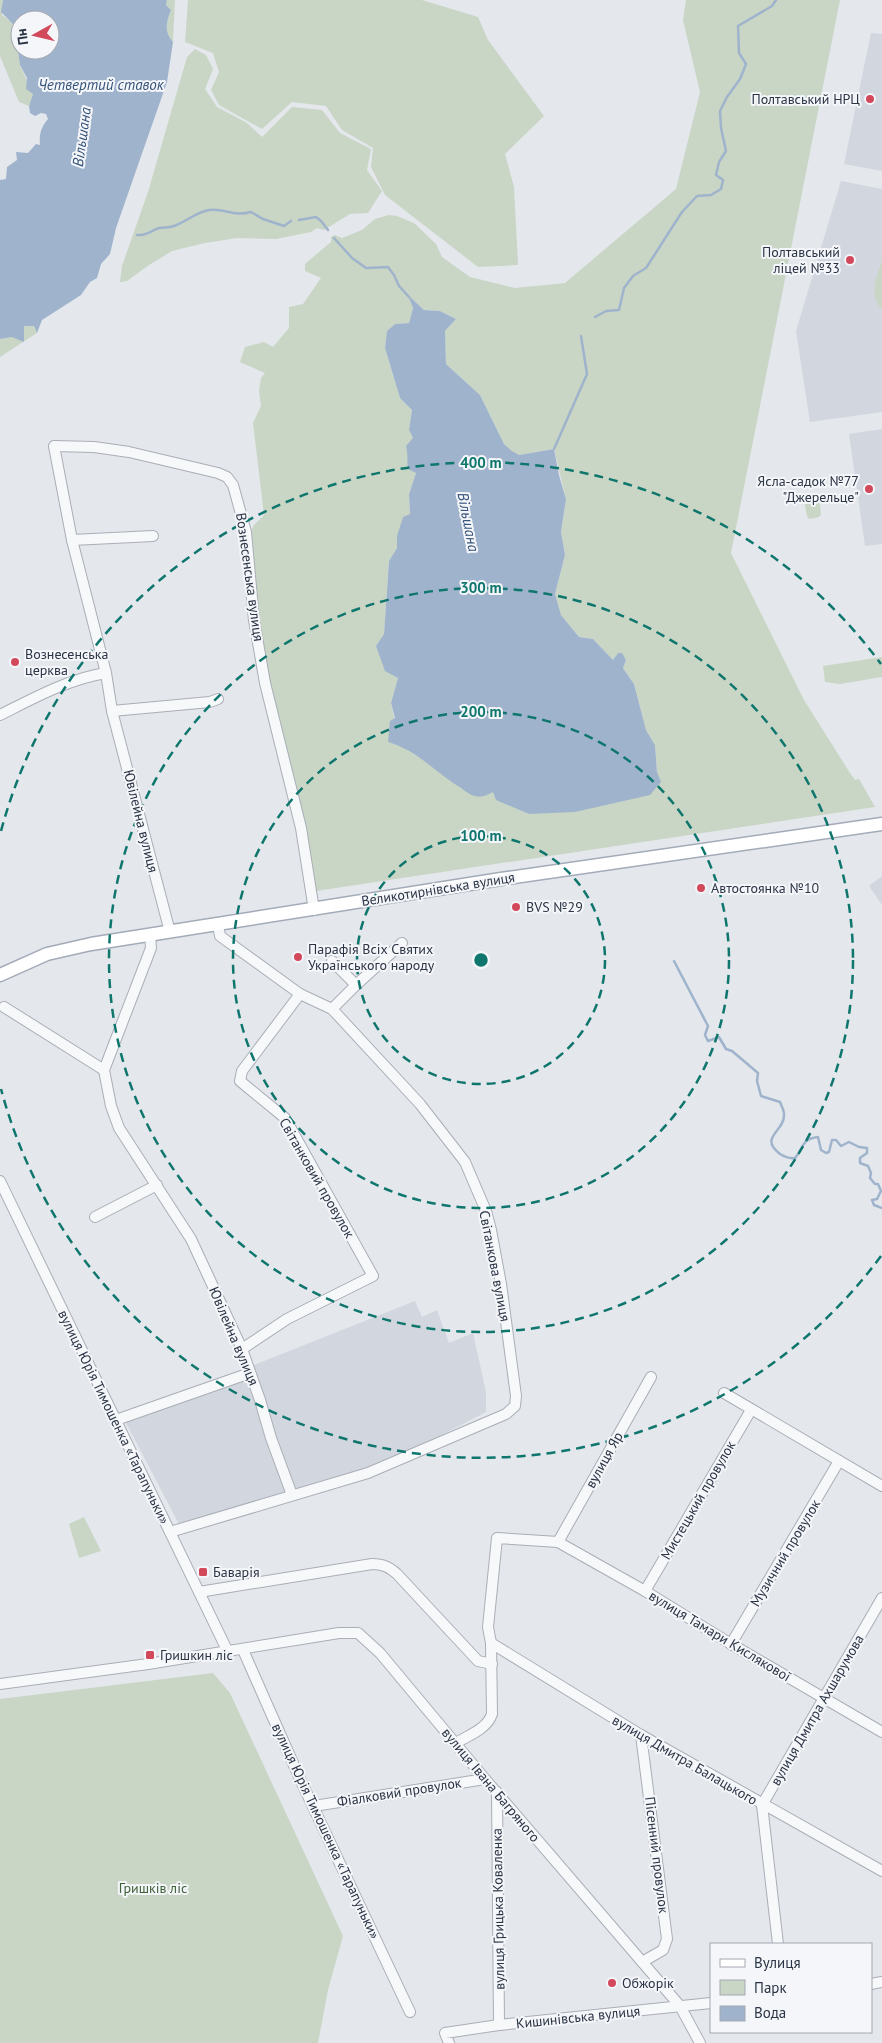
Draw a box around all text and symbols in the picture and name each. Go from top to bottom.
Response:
north arrow [10,10,60,60]
text: Пн [12,27,32,46]
water label: Четвертий ставок [38,75,165,94]
place label: Полтавський НРЦ [751,90,860,108]
marker: Полтавський НРЦ [864,93,876,105]
water label: Вільшана [68,105,95,168]
place label: Полтавський ліцей №33 [762,243,840,277]
marker: Полтавський ліцей №33 [844,254,856,266]
text: 400 m [460,453,502,472]
place label: Ясла-садок №77 "Джерельце" [757,472,859,506]
marker: Ясла-садок №77 "Джерельце" [863,483,875,495]
water label: Вільшана [453,491,484,554]
street label: Вознесенська вулиця [232,512,268,642]
text: 300 m [460,578,502,597]
place label: Вознесенська церква [25,645,109,679]
marker: Вознесенська церква [9,656,21,668]
text: 200 m [460,702,502,721]
street label: Ювілейна вулиця [119,768,163,874]
text: 100 m [460,826,502,845]
street label: Великотирнівська вулиця [360,868,516,910]
place label: Автостоянка №10 [711,879,820,897]
marker: Автостоянка №10 [695,882,707,894]
place label: BVS №29 [526,898,583,916]
marker: BVS №29 [510,901,522,913]
place label: Парафія Всіх Святих Українського народу [308,940,435,974]
marker: Парафія Всіх Святих Українського народу [292,951,304,963]
centre of rings [472,951,490,969]
street label: Світанковий провулок [275,1115,359,1242]
street label: Світанкова вулиця [475,1209,515,1323]
street label: Ювілейна вулиця [205,1284,263,1388]
street label: вулиця Юрія Тимошенка «Тарапуньки» [54,1307,174,1527]
street label: вулиця Яр [581,1429,627,1491]
street label: Мистецький провулок [657,1437,740,1563]
street label: Музичний провулок [746,1496,824,1610]
place label: Баварія [213,1563,260,1581]
marker: Баварія [197,1566,209,1578]
street label: вулиця Тамари Кислякової [646,1586,794,1686]
street label: вулиця Дмитра Ахшарумова [766,1631,868,1789]
place label: Гришкин ліс [160,1646,233,1664]
marker: Гришкин ліс [144,1649,156,1661]
street label: вулиця Дмитра Балацького [609,1711,761,1809]
street label: вулиця Юрія Тимошенка «Тарапуньки» [268,1720,384,1942]
street label: вулиця Івана Багряного [438,1724,544,1846]
street label: Фіалковий провулок [335,1773,463,1811]
street label: Пісенний провулок [641,1796,673,1915]
street label: вулиця Грицька Коваленка [488,1828,508,1990]
park label: Гришків ліс [119,1879,187,1897]
legend [710,1943,872,2033]
text: Вулиця [754,1953,801,1972]
place label: Обжорік [622,1974,674,1992]
marker: Обжорік [606,1977,618,1989]
text: Парк [754,1978,787,1997]
street label: Кишинівська вулиця [515,2002,641,2032]
text: Вода [754,2003,786,2022]

